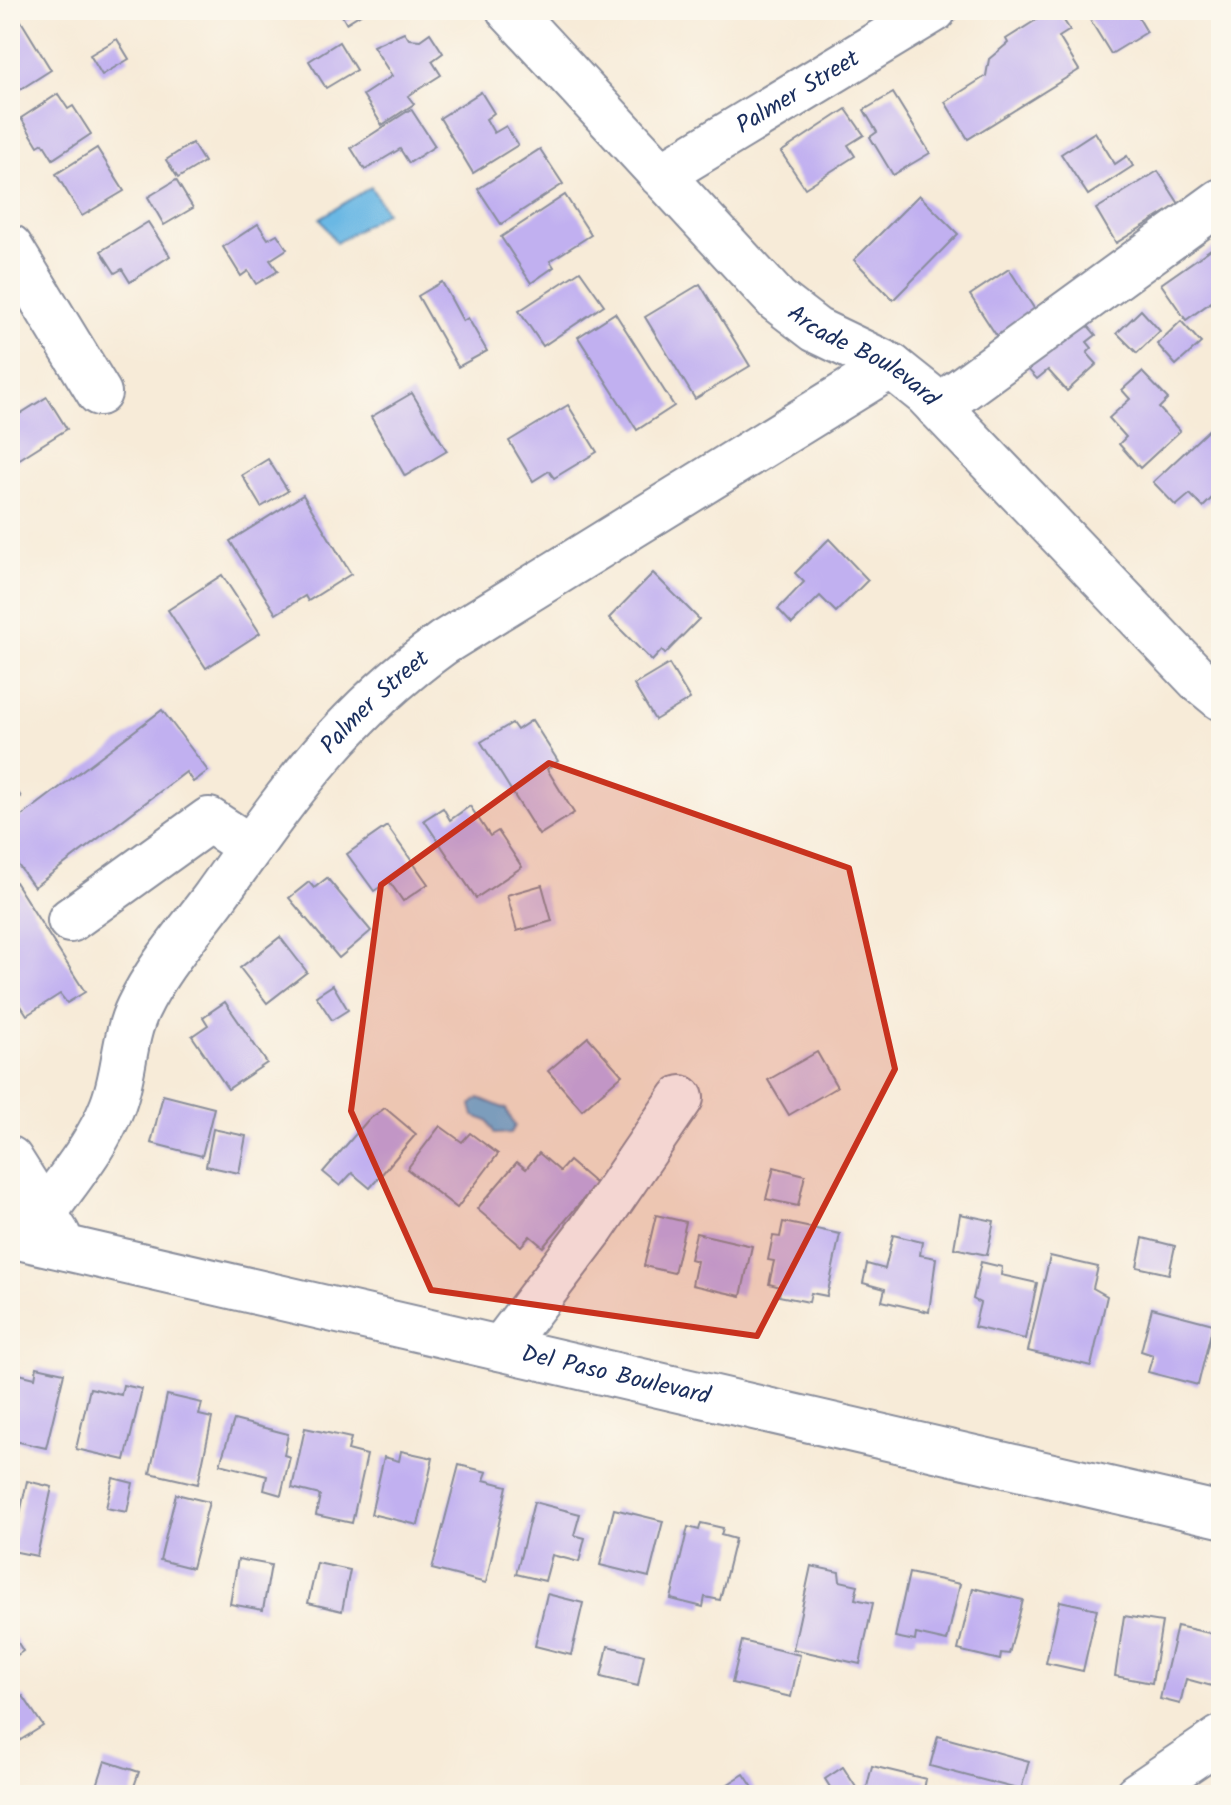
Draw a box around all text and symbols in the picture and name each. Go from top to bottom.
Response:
street label: Palmer Street [729,39,868,145]
street label: Arcade Boulevard [778,295,949,417]
street label: Palmer Street [311,640,439,763]
street label: Del Paso Boulevard [518,1334,715,1416]

